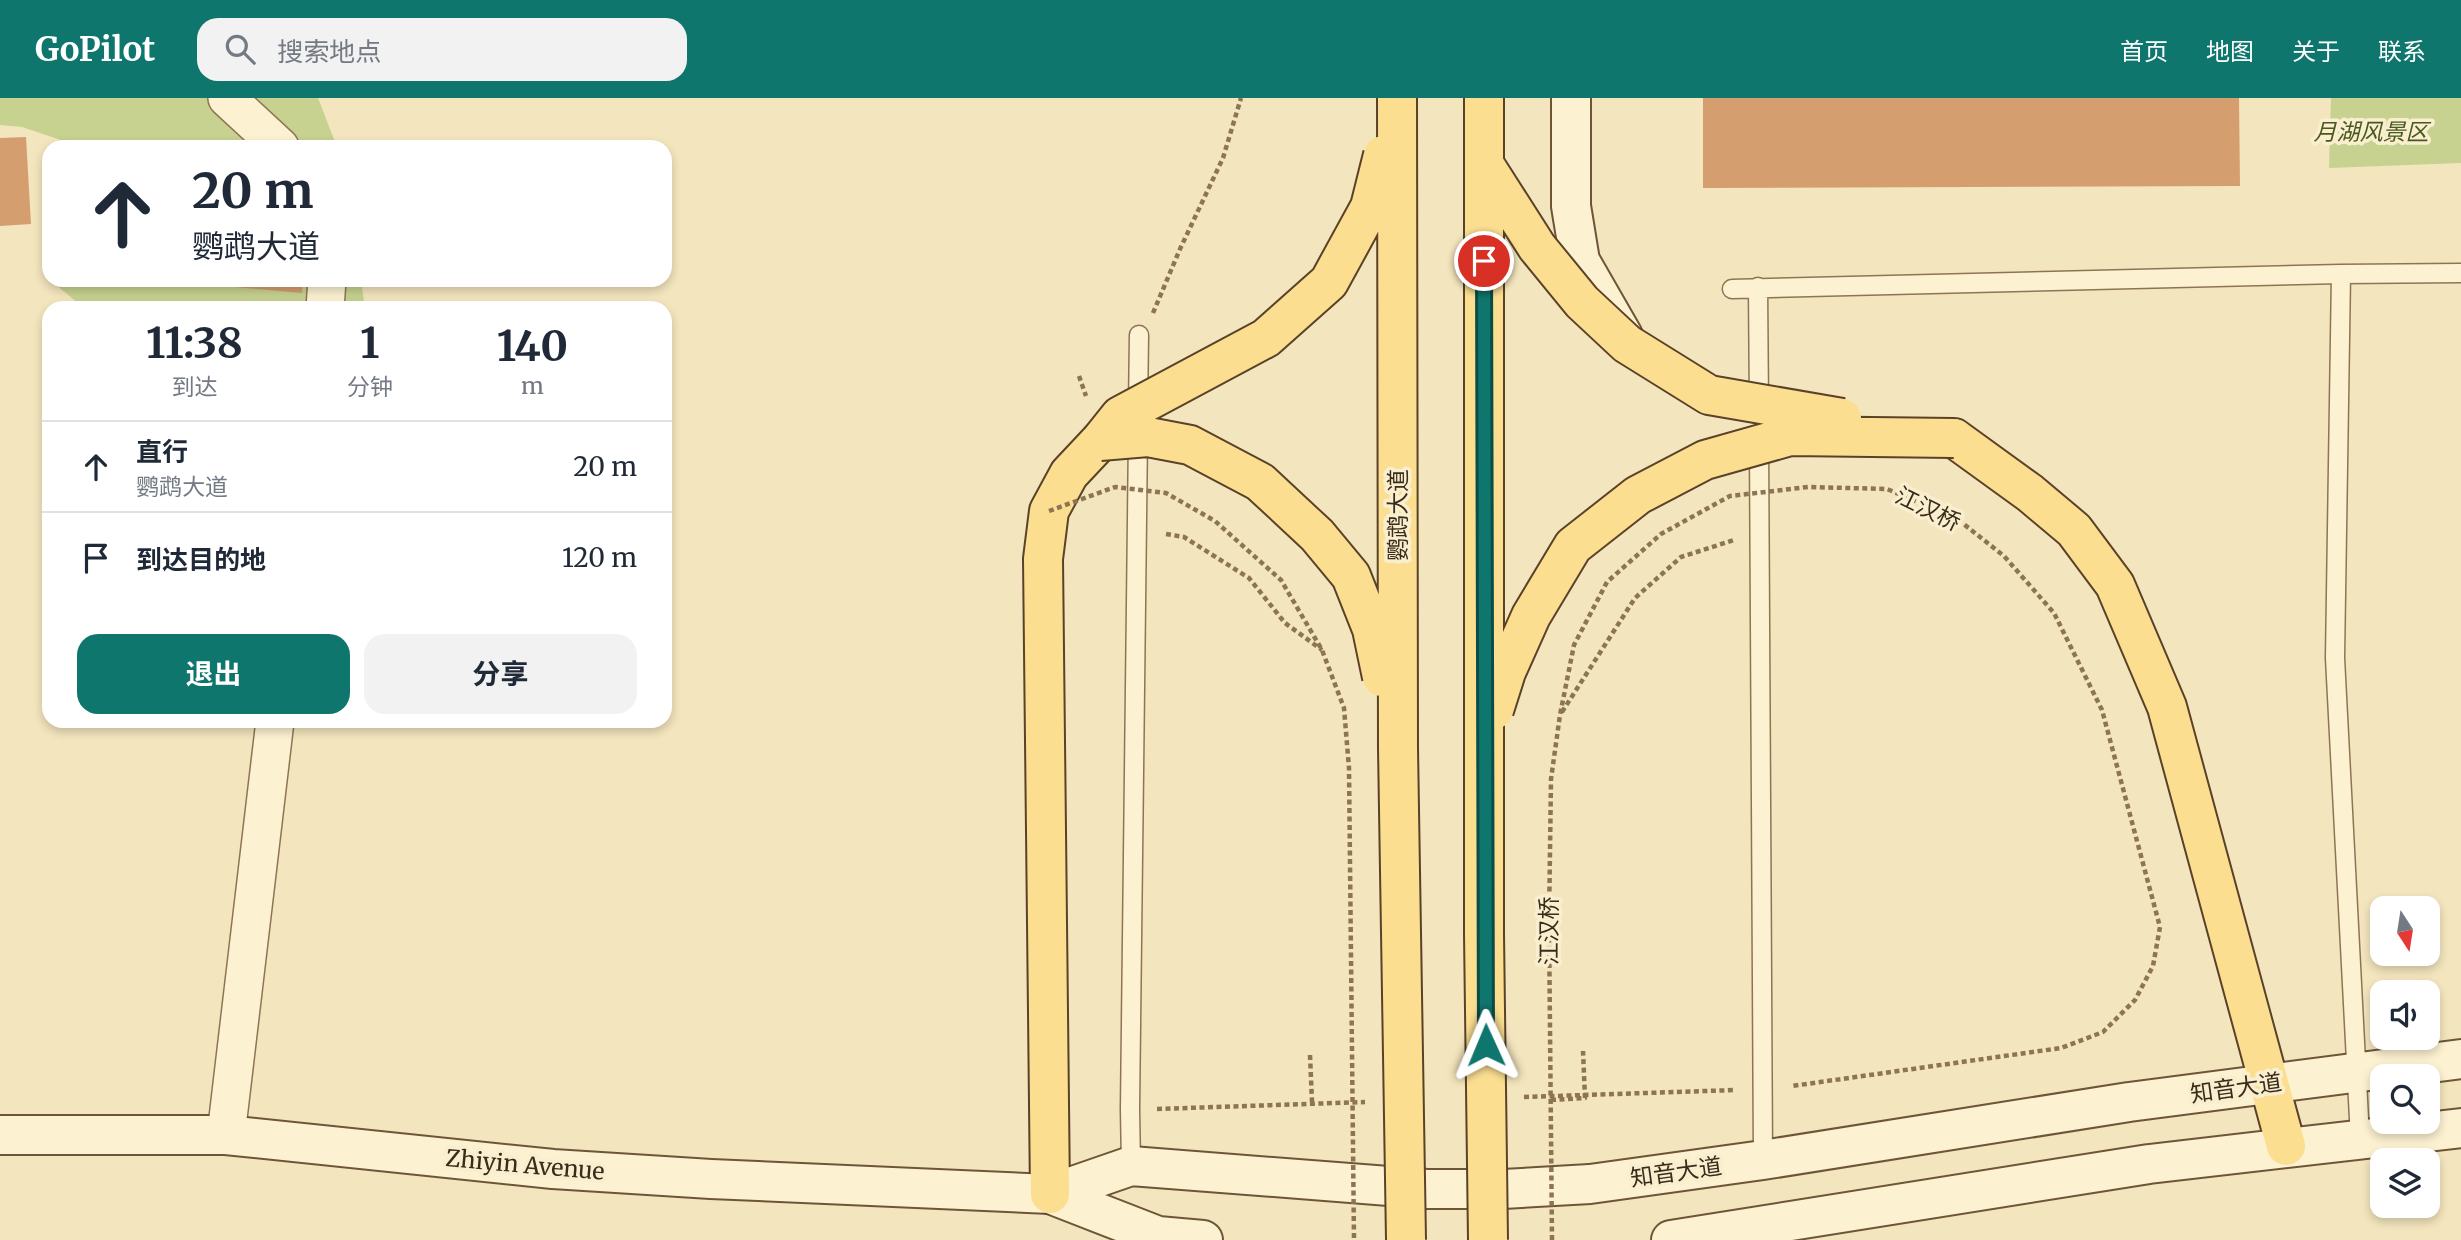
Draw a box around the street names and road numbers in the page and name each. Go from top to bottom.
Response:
street label: 鹦鹉大道 [1383,469,1412,561]
street label: 江汉桥 [1891,480,1966,537]
street label: 江汉桥 [1534,897,1563,966]
street label: 知音大道 [2188,1067,2284,1108]
street label: Zhiyin Avenue [444,1143,606,1186]
street label: 知音大道 [1628,1151,1724,1192]

